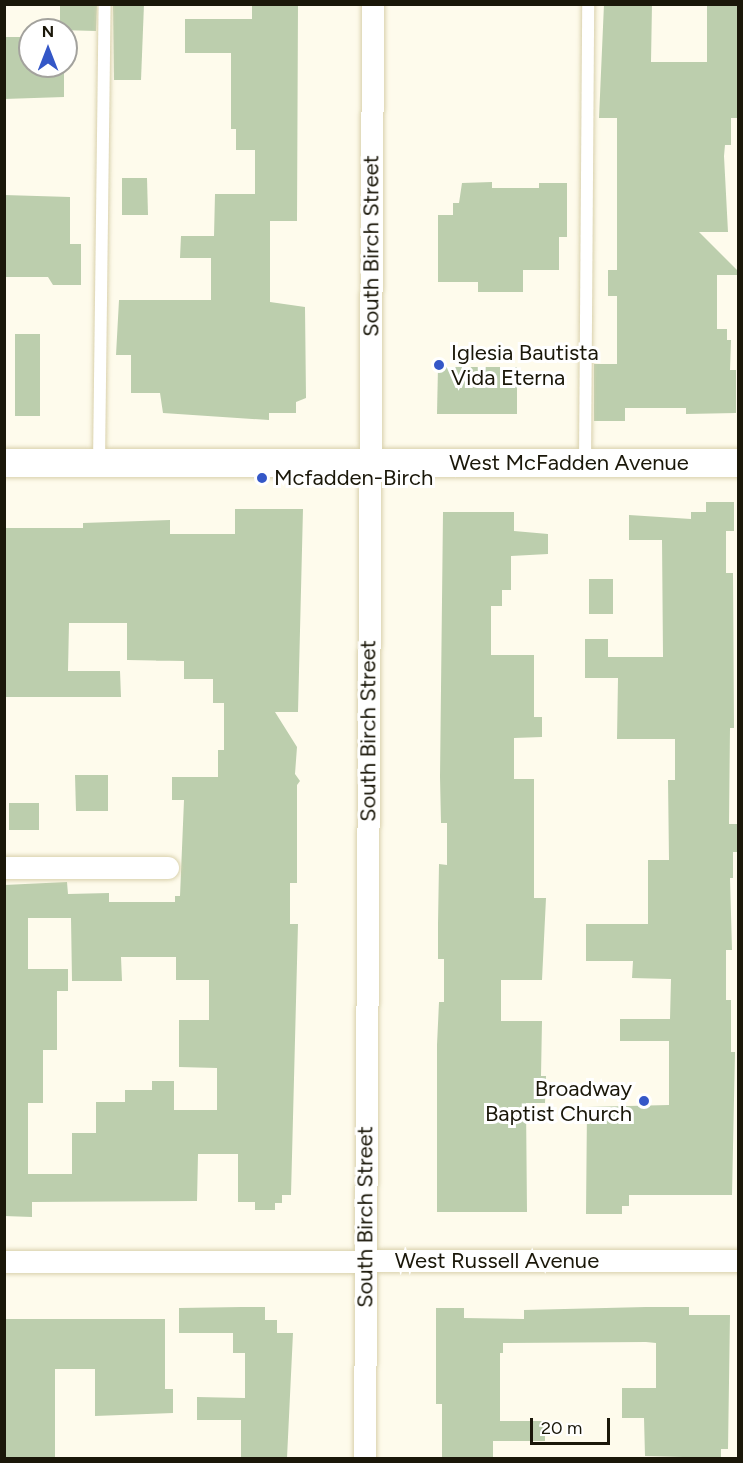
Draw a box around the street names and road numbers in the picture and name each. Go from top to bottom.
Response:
street label: South Birch Street [358,155,384,337]
street label: West McFadden Avenue [449,450,689,476]
street label: South Birch Street [355,640,381,822]
street label: South Birch Street [352,1126,378,1308]
street label: West Russell Avenue [395,1248,599,1274]

